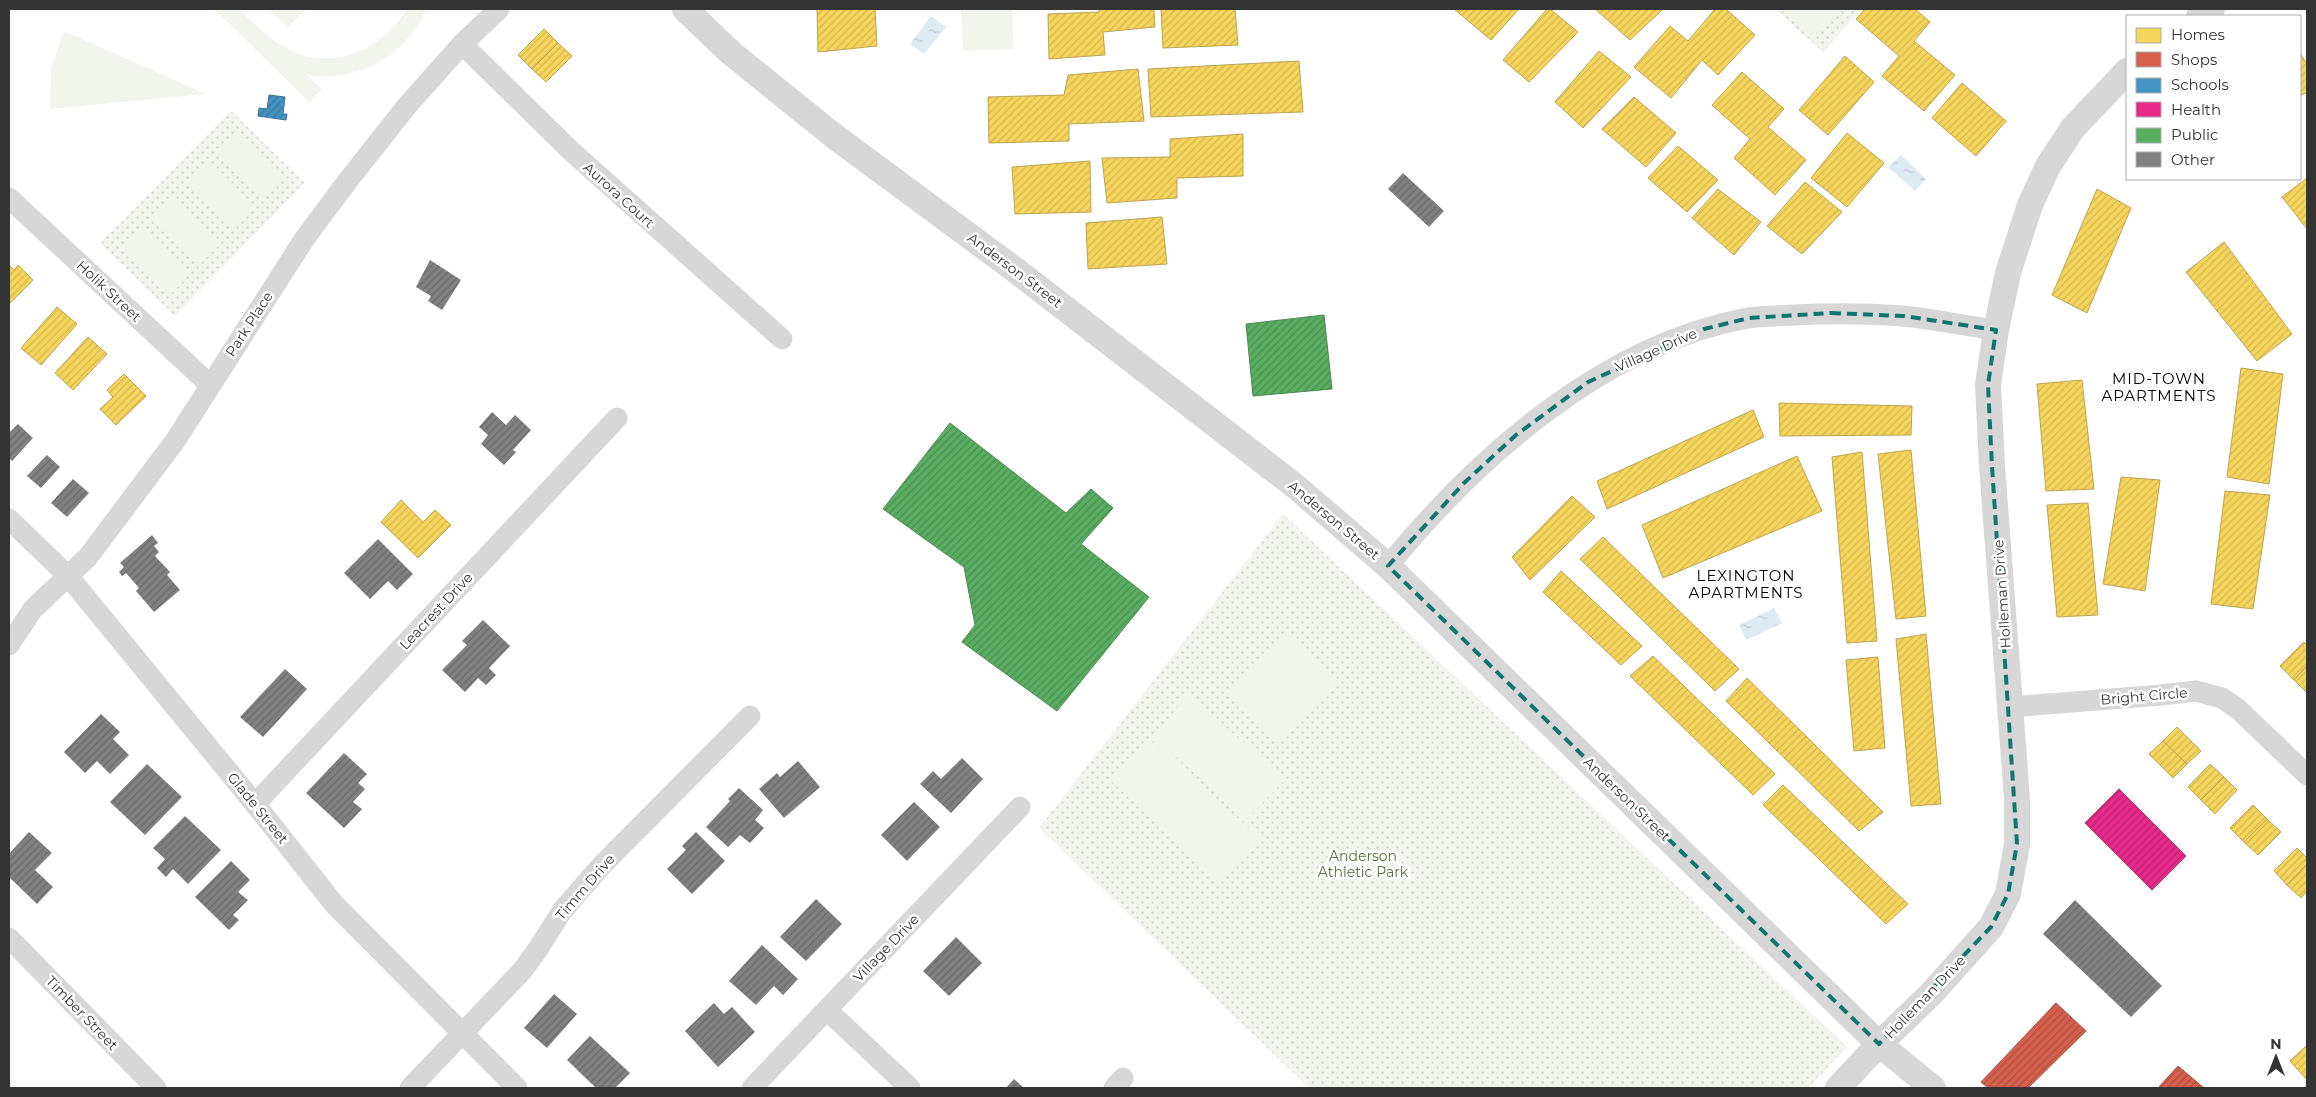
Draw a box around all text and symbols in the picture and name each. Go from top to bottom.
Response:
legend [2126,15,2301,180]
text: Homes [2171,25,2225,44]
text: Shops [2171,50,2217,69]
text: Schools [2171,75,2229,94]
text: Health [2171,100,2221,119]
text: Public [2171,125,2219,144]
text: Other [2171,150,2215,169]
street label: Aurora Court [580,158,659,232]
street label: Anderson Street [964,228,1066,312]
street label: Holik Street [73,256,145,326]
street label: Park Place [221,288,277,360]
street label: Village Drive [1612,324,1700,376]
district label: MID-TOWN APARTMENTS [2101,369,2217,405]
street label: Anderson Street [1285,476,1384,564]
street label: Holleman Drive [1989,539,2015,649]
district label: LEXINGTON APARTMENTS [1688,566,1804,602]
street label: Leacrest Drive [396,569,476,653]
street label: Bright Circle [2100,683,2188,709]
street label: Anderson Street [1580,753,1675,845]
street label: Glade Street [224,769,293,848]
park label: Anderson Athletic Park [1318,847,1409,881]
street label: Timm Drive [551,850,619,924]
street label: Village Drive [849,910,923,986]
street label: Holleman Drive [1881,952,1969,1042]
street label: Timber Street [42,972,122,1054]
north arrow [2251,1032,2301,1082]
text: N [2270,1035,2282,1053]

